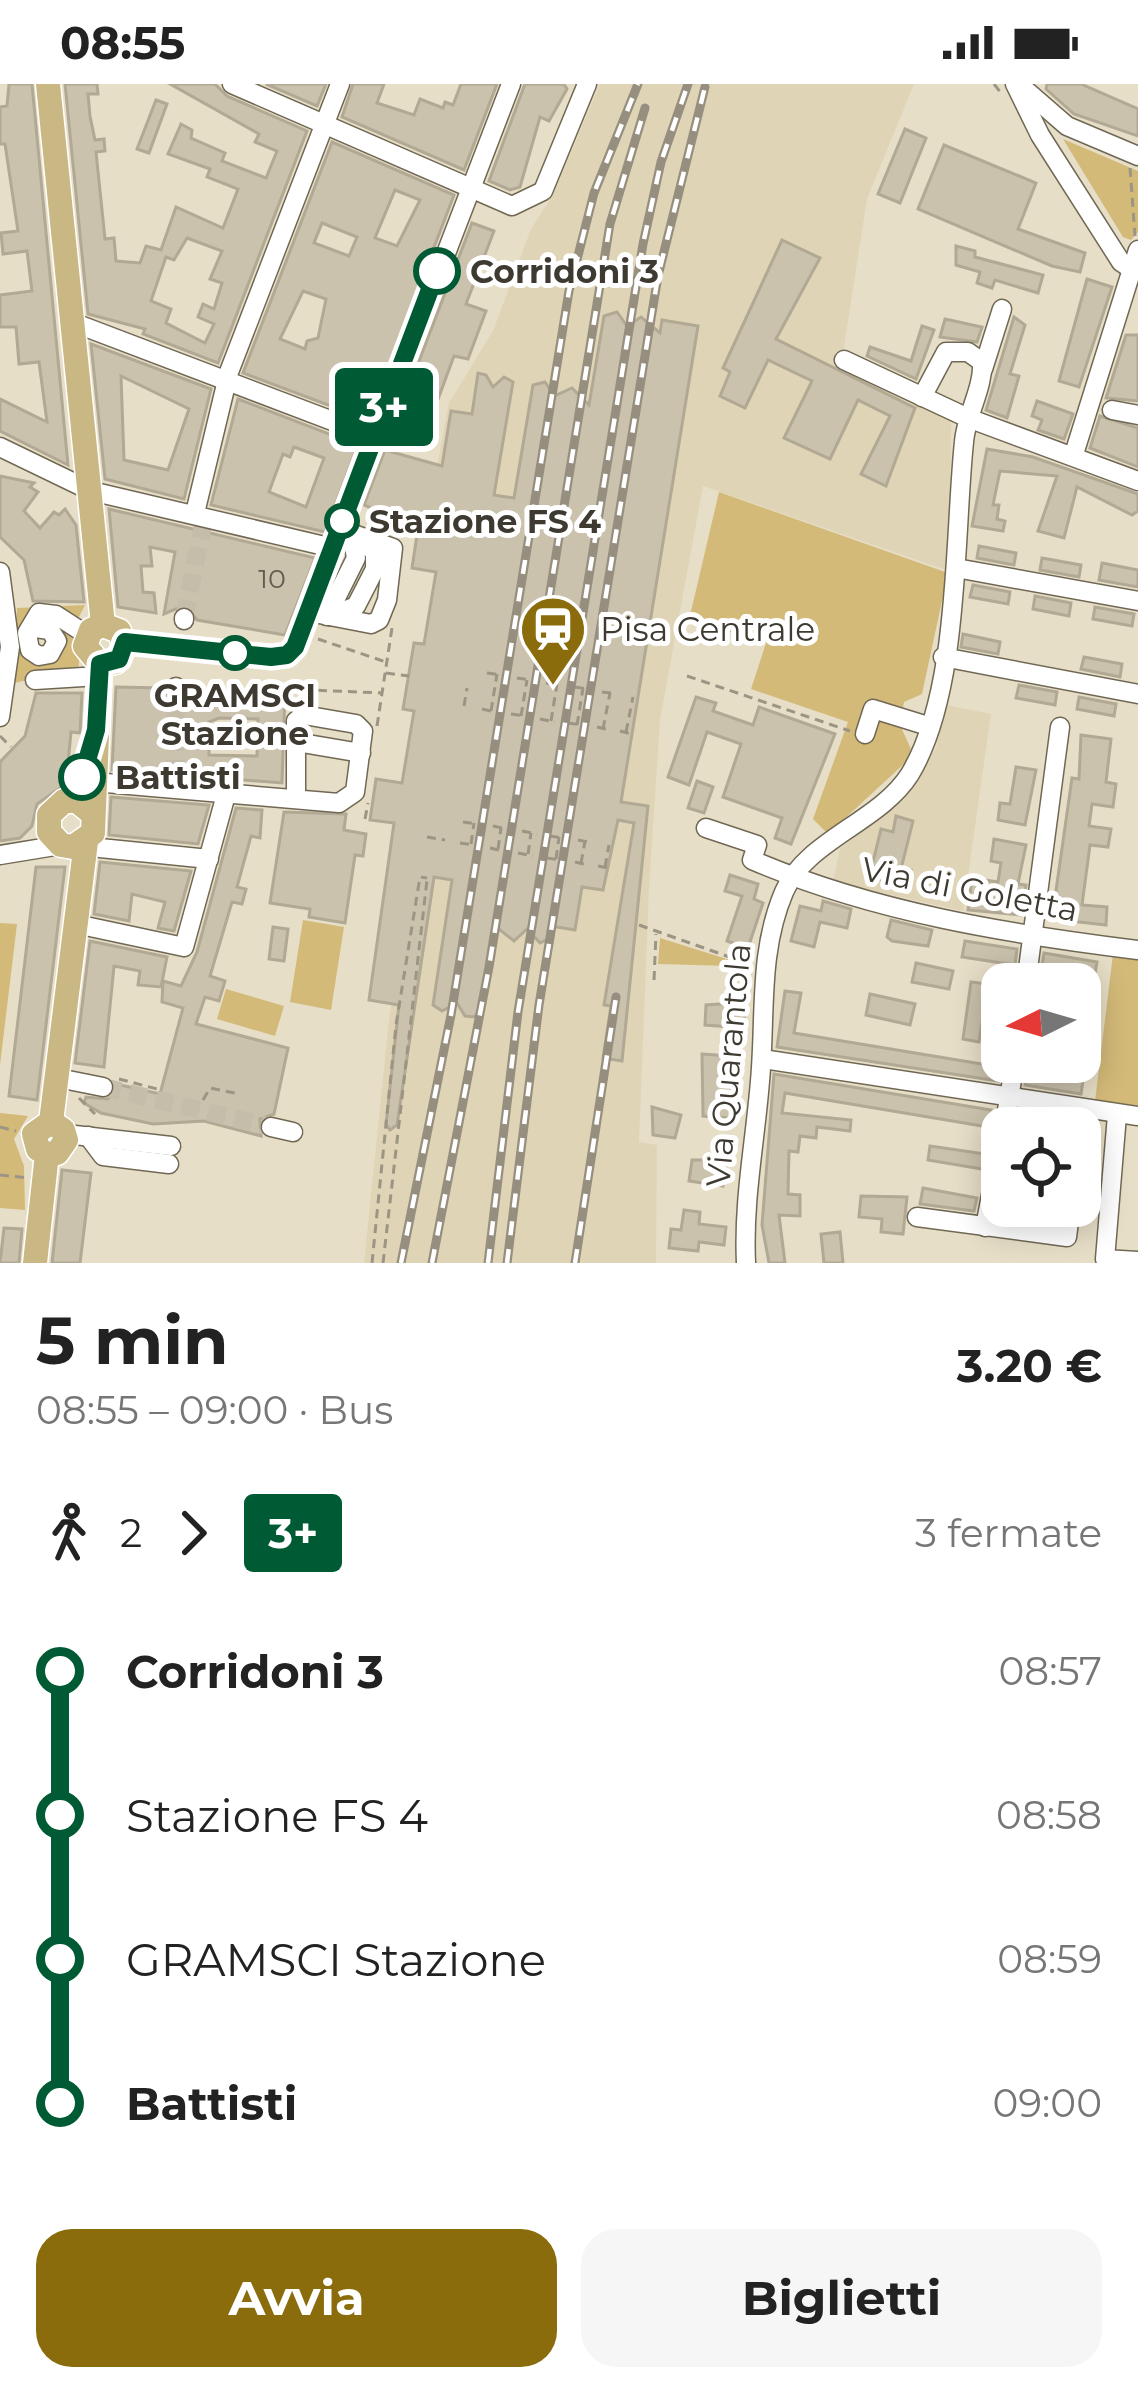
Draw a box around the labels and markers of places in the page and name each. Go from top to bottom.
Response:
marker: Corridoni 3 [415,249,459,293]
place label: Corridoni 3 [470,251,659,291]
place label: Stazione FS 4 [369,501,601,541]
marker: Stazione FS 4 [326,505,358,537]
station icon: Pisa Centrale [518,594,588,688]
place label: Pisa Centrale [600,609,815,649]
marker: GRAMSCI Stazione [219,637,251,669]
place label: GRAMSCI Stazione [154,675,316,753]
marker: Battisti [60,755,104,799]
place label: Battisti [115,757,241,797]

